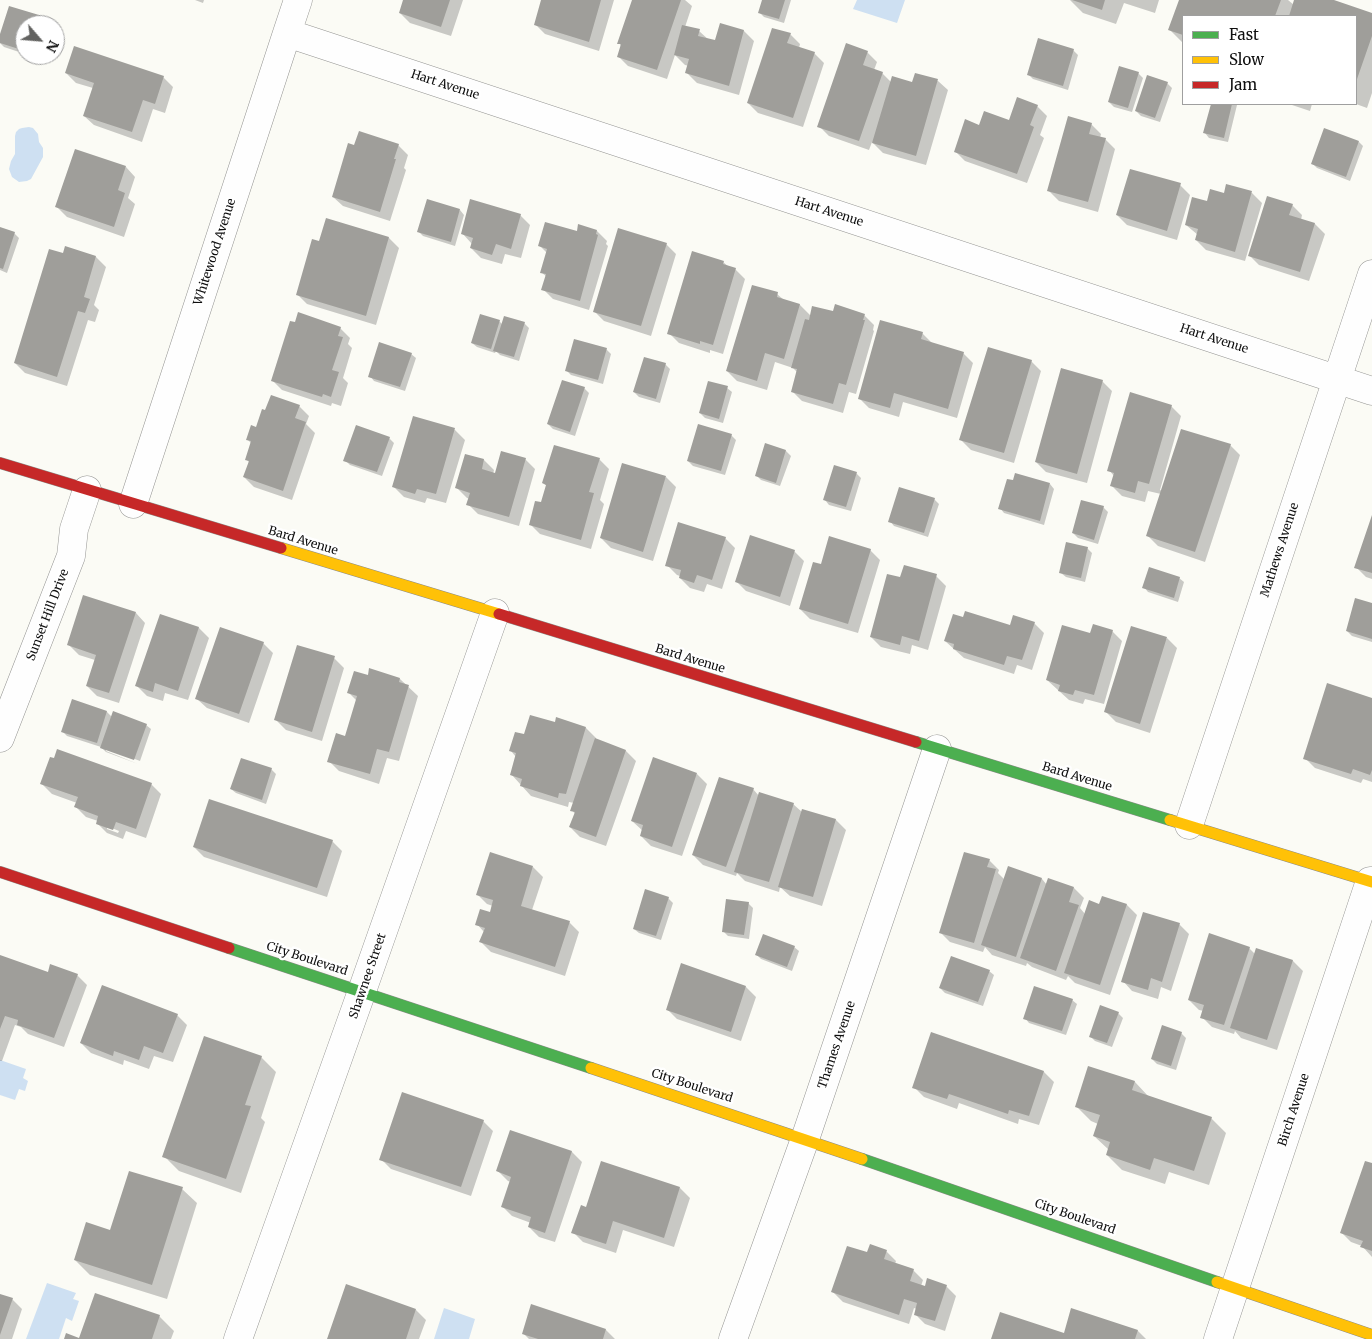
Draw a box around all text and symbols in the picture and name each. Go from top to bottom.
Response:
north arrow [15,15,65,65]
legend [1182,15,1357,105]
text: Fast [1229,25,1259,44]
text: N [42,37,63,55]
text: Slow [1229,50,1264,69]
street label: Hart Avenue [409,67,481,103]
text: Jam [1229,75,1257,94]
street label: Hart Avenue [793,194,865,230]
street label: Whitewood Avenue [191,197,239,307]
street label: Hart Avenue [1178,321,1250,357]
street label: Mathews Avenue [1258,501,1302,599]
street label: Bard Avenue [266,524,340,558]
street label: Sunset Hill Drive [24,567,72,663]
street label: Bard Avenue [653,642,727,676]
street label: Bard Avenue [1040,760,1114,794]
street label: Shawnee Street [347,931,389,1021]
street label: City Boulevard [265,939,349,979]
street label: Thames Avenue [815,999,859,1091]
street label: City Boulevard [650,1066,734,1106]
street label: Birch Avenue [1275,1072,1313,1148]
street label: City Boulevard [1033,1196,1117,1238]

